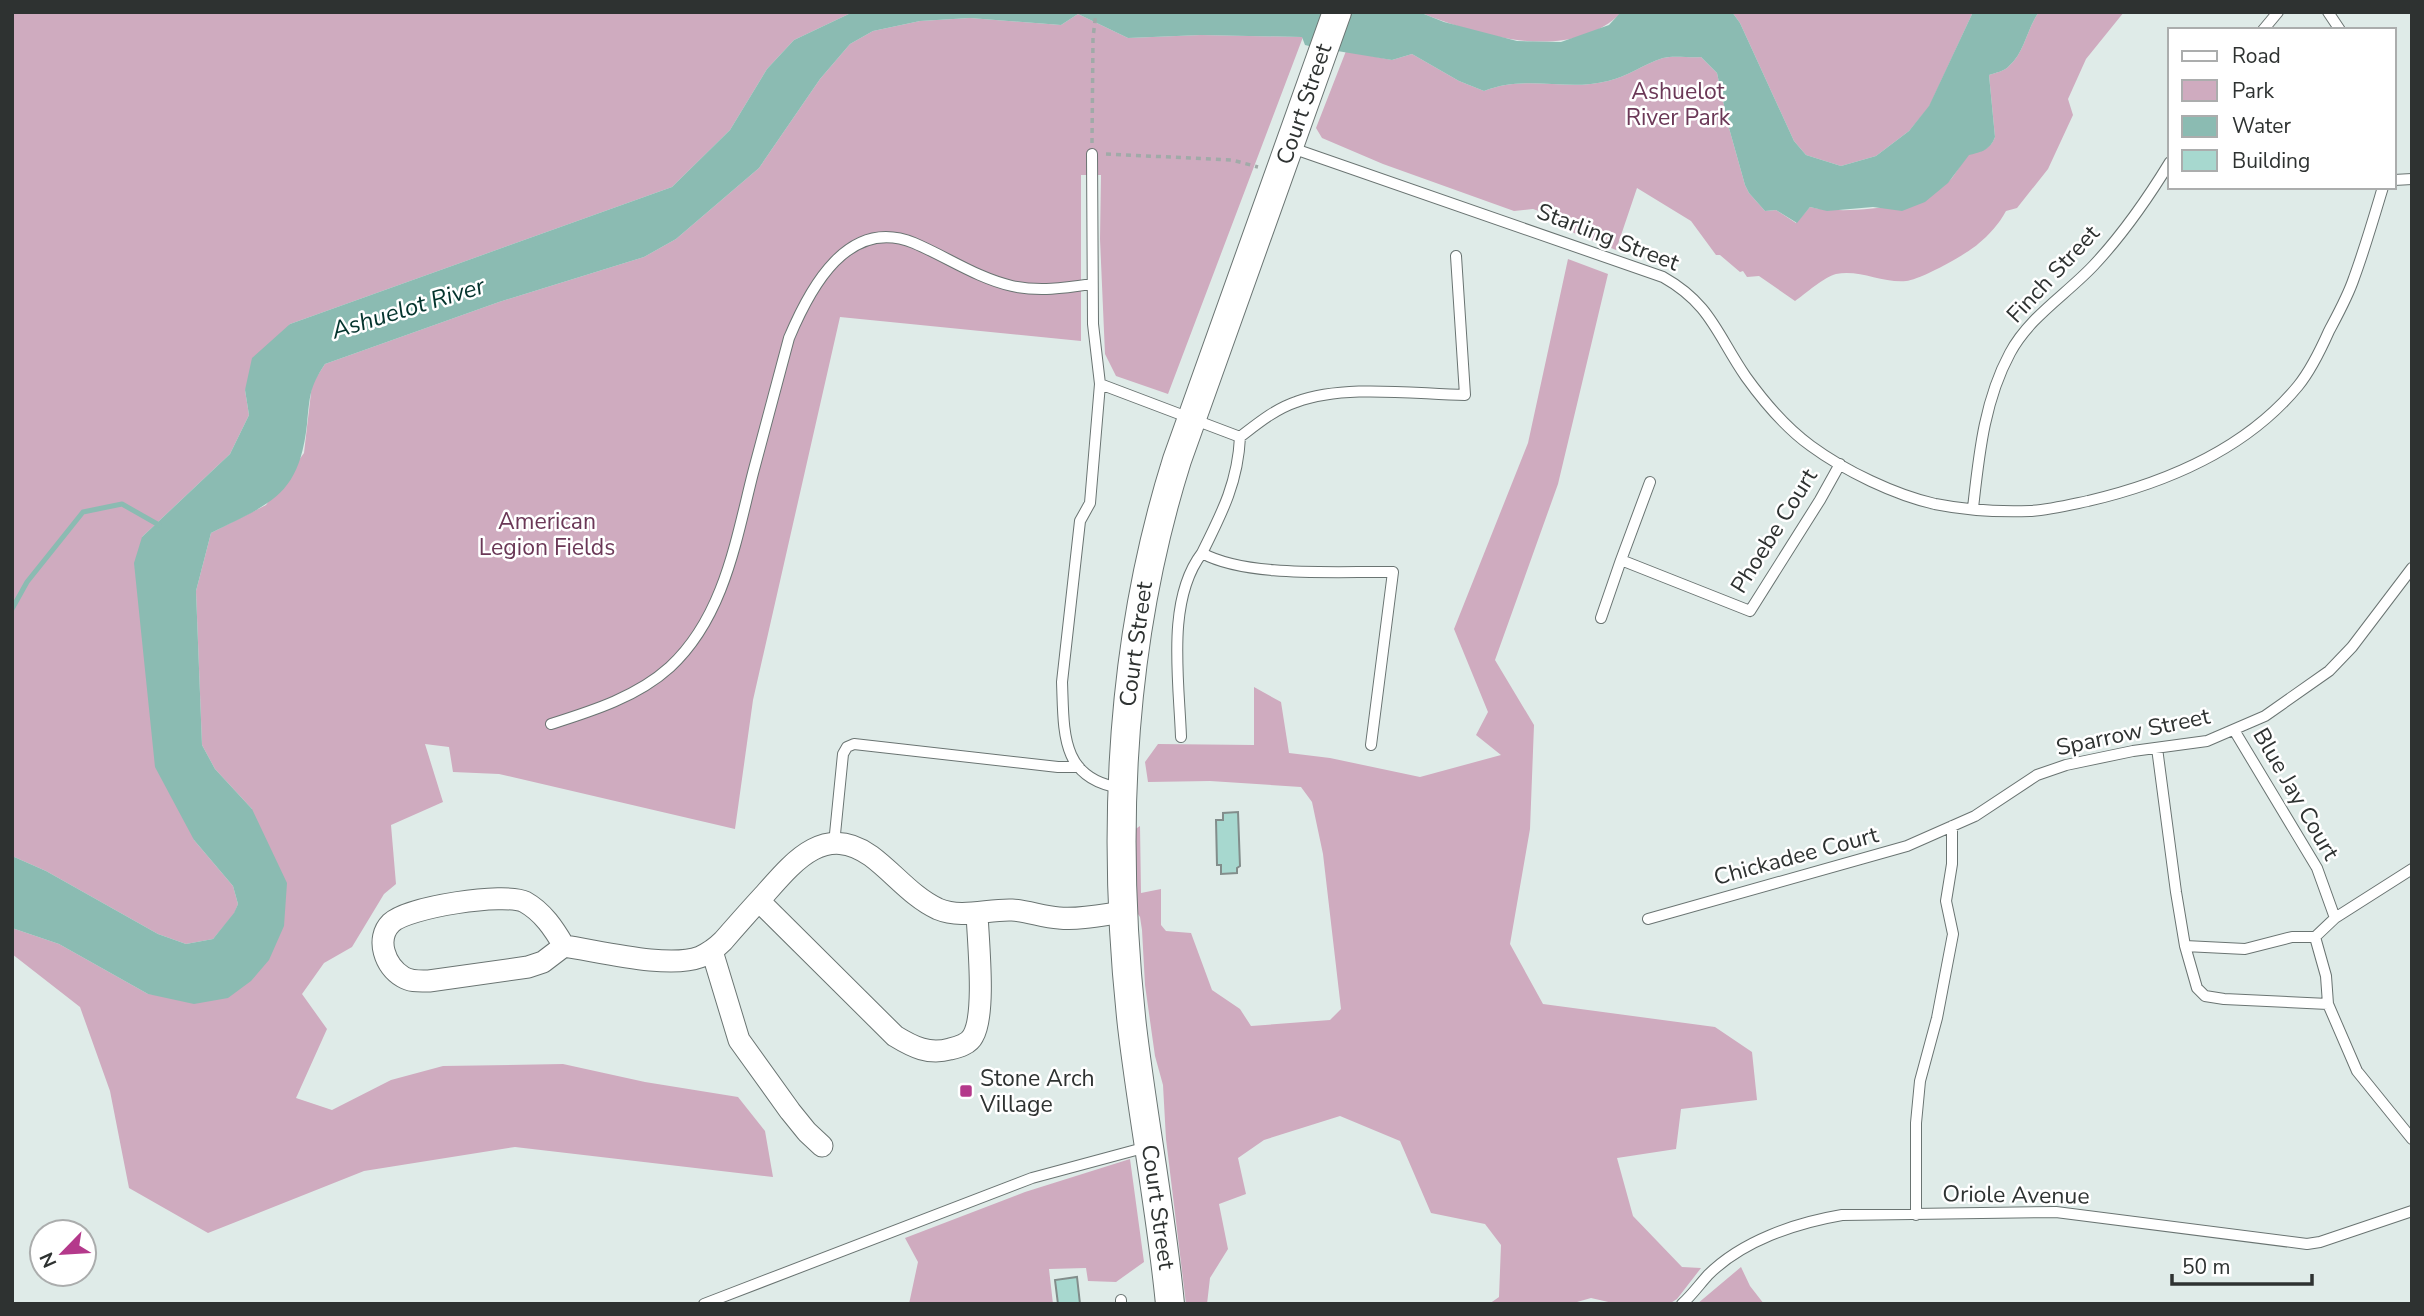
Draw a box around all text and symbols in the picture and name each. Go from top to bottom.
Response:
legend [2168,28,2396,189]
street label: Court Street [1269,39,1339,169]
text: Road [2232,42,2281,70]
park label: Ashuelot River Park [1626,76,1731,133]
text: Park [2232,77,2274,105]
text: Water [2232,112,2291,140]
text: Building [2232,147,2310,175]
street label: Starling Street [1532,196,1684,279]
street label: Finch Street [2000,218,2107,330]
water label: Ashuelot River [326,269,490,347]
street label: Phoebe Court [1723,462,1825,599]
park label: American Legion Fields [479,506,615,563]
street label: Court Street [1112,579,1160,709]
street label: Sparrow Street [2053,700,2214,763]
street label: Blue Jay Court [2246,722,2347,867]
street label: Chickadee Court [1710,819,1883,893]
place label: Stone Arch Village [979,1063,1095,1120]
marker: Stone Arch Village [958,1083,974,1099]
street label: Court Street [1134,1142,1182,1272]
street label: Oriole Avenue [1942,1178,2090,1212]
north arrow [28,1218,98,1288]
scale bar [2172,1242,2312,1286]
text: N [34,1248,63,1272]
text: 50 m [2182,1253,2231,1281]

